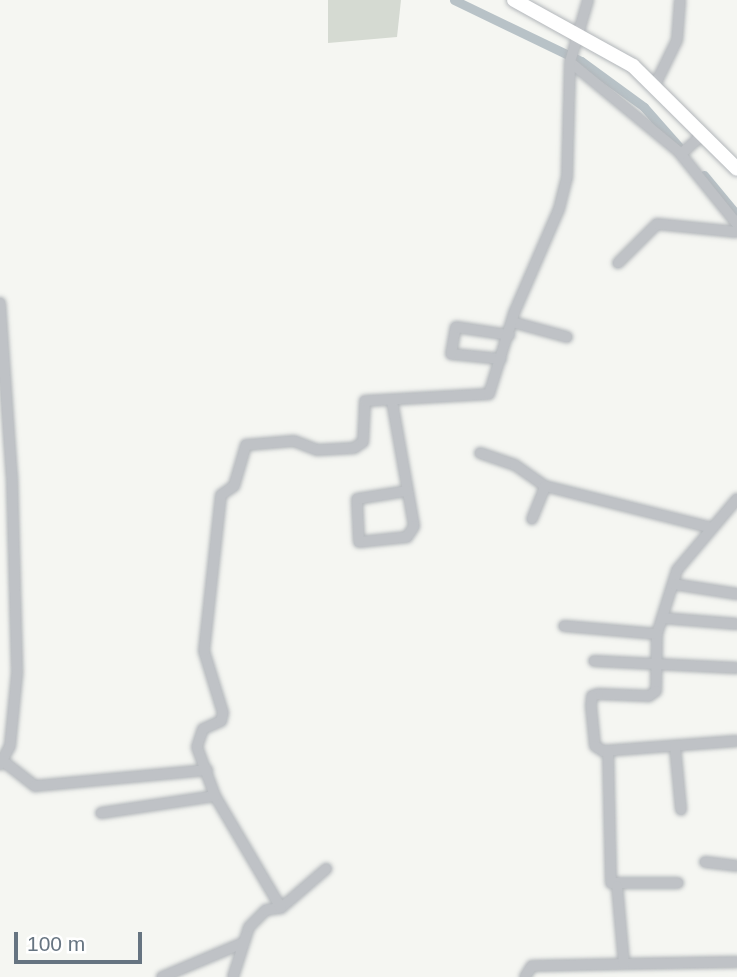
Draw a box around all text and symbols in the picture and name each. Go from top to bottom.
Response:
scale bar [18,918,145,962]
text: 100 m [27,932,85,955]

